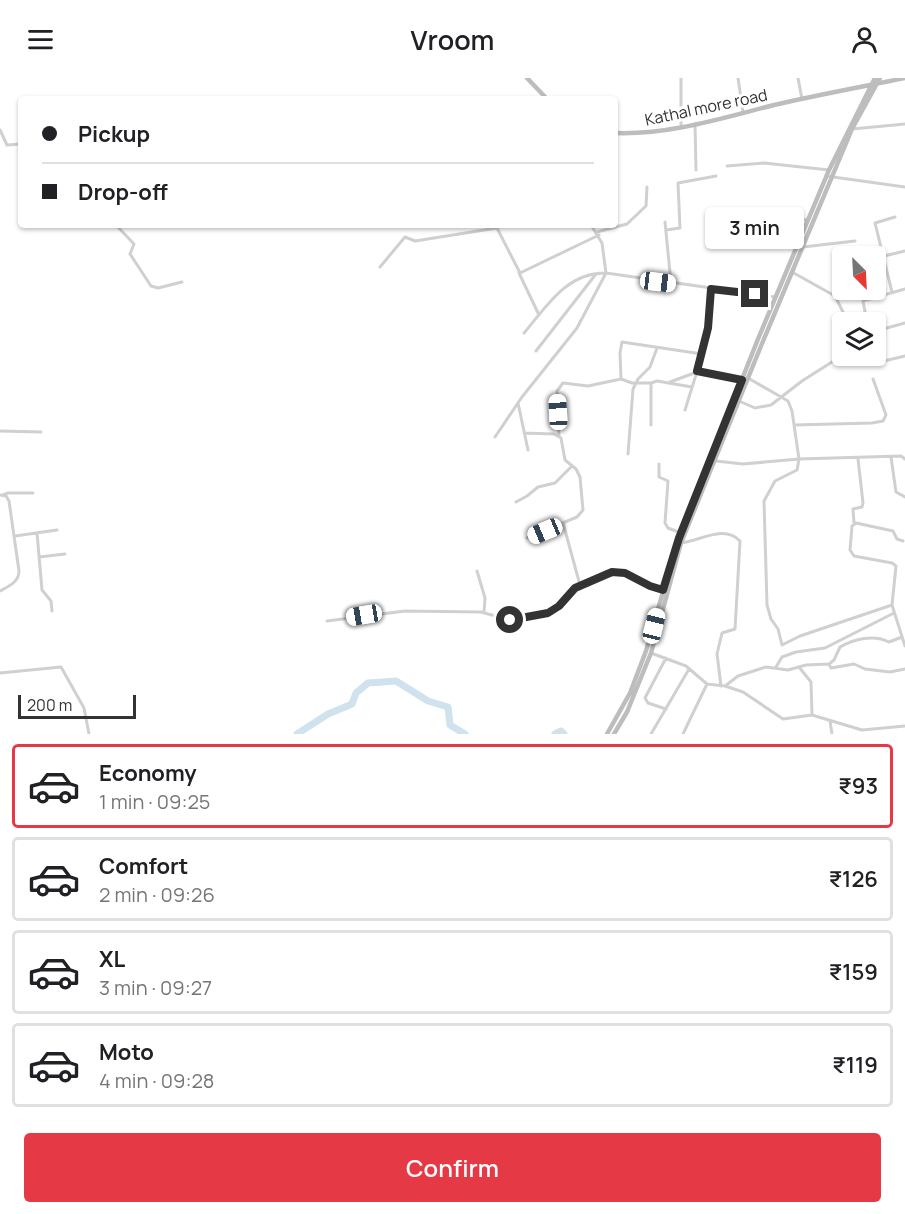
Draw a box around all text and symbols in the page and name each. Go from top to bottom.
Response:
text: Vroom [411,21,494,58]
icon: menu [24,23,57,56]
icon: person [848,23,881,56]
street label: Kathal more road [643,83,769,131]
text: Pickup [78,119,150,149]
text: Drop-off [78,177,168,207]
callout: 3 min [706,207,804,249]
text: 3 min [729,214,780,241]
north arrow [832,246,886,300]
map controls [832,246,886,366]
car [639,271,677,293]
route end [741,280,768,307]
button: layers [832,312,886,366]
car [548,394,568,430]
car [525,516,565,546]
car [345,603,383,627]
route start [496,606,523,633]
car [641,606,667,646]
scale bar [18,692,136,720]
text: 200 m [27,694,72,716]
text: Economy [99,758,197,788]
icon: car [27,759,81,813]
text: ₹93 [838,771,878,801]
text: 1 min · 09:25 [99,788,210,815]
text: Comfort [99,851,188,881]
icon: car [27,852,81,906]
text: ₹126 [829,864,878,894]
text: 2 min · 09:26 [99,881,215,908]
text: XL [99,944,125,974]
icon: car [27,945,81,999]
text: ₹159 [829,957,878,987]
text: 3 min · 09:27 [99,974,212,1001]
text: Moto [99,1037,154,1067]
icon: car [27,1038,81,1092]
text: ₹119 [832,1050,878,1080]
text: 4 min · 09:28 [99,1067,214,1094]
button: Confirm [24,1133,881,1202]

